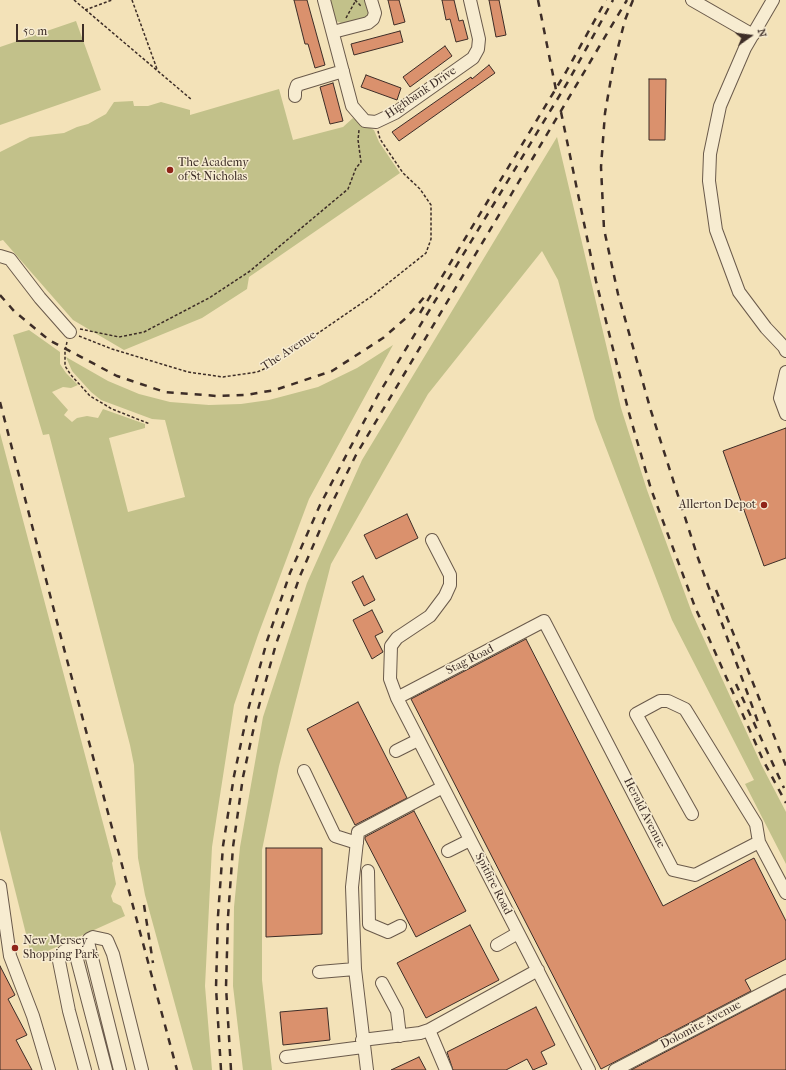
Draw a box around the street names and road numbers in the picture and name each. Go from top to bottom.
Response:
street label: Highbank Drive [383,64,459,122]
street label: The Avenue [259,328,319,374]
street label: Stag Road [444,642,496,678]
street label: Herald Avenue [620,775,668,851]
street label: Spitfire Road [471,851,515,917]
street label: Dolomite Avenue [658,998,744,1052]

